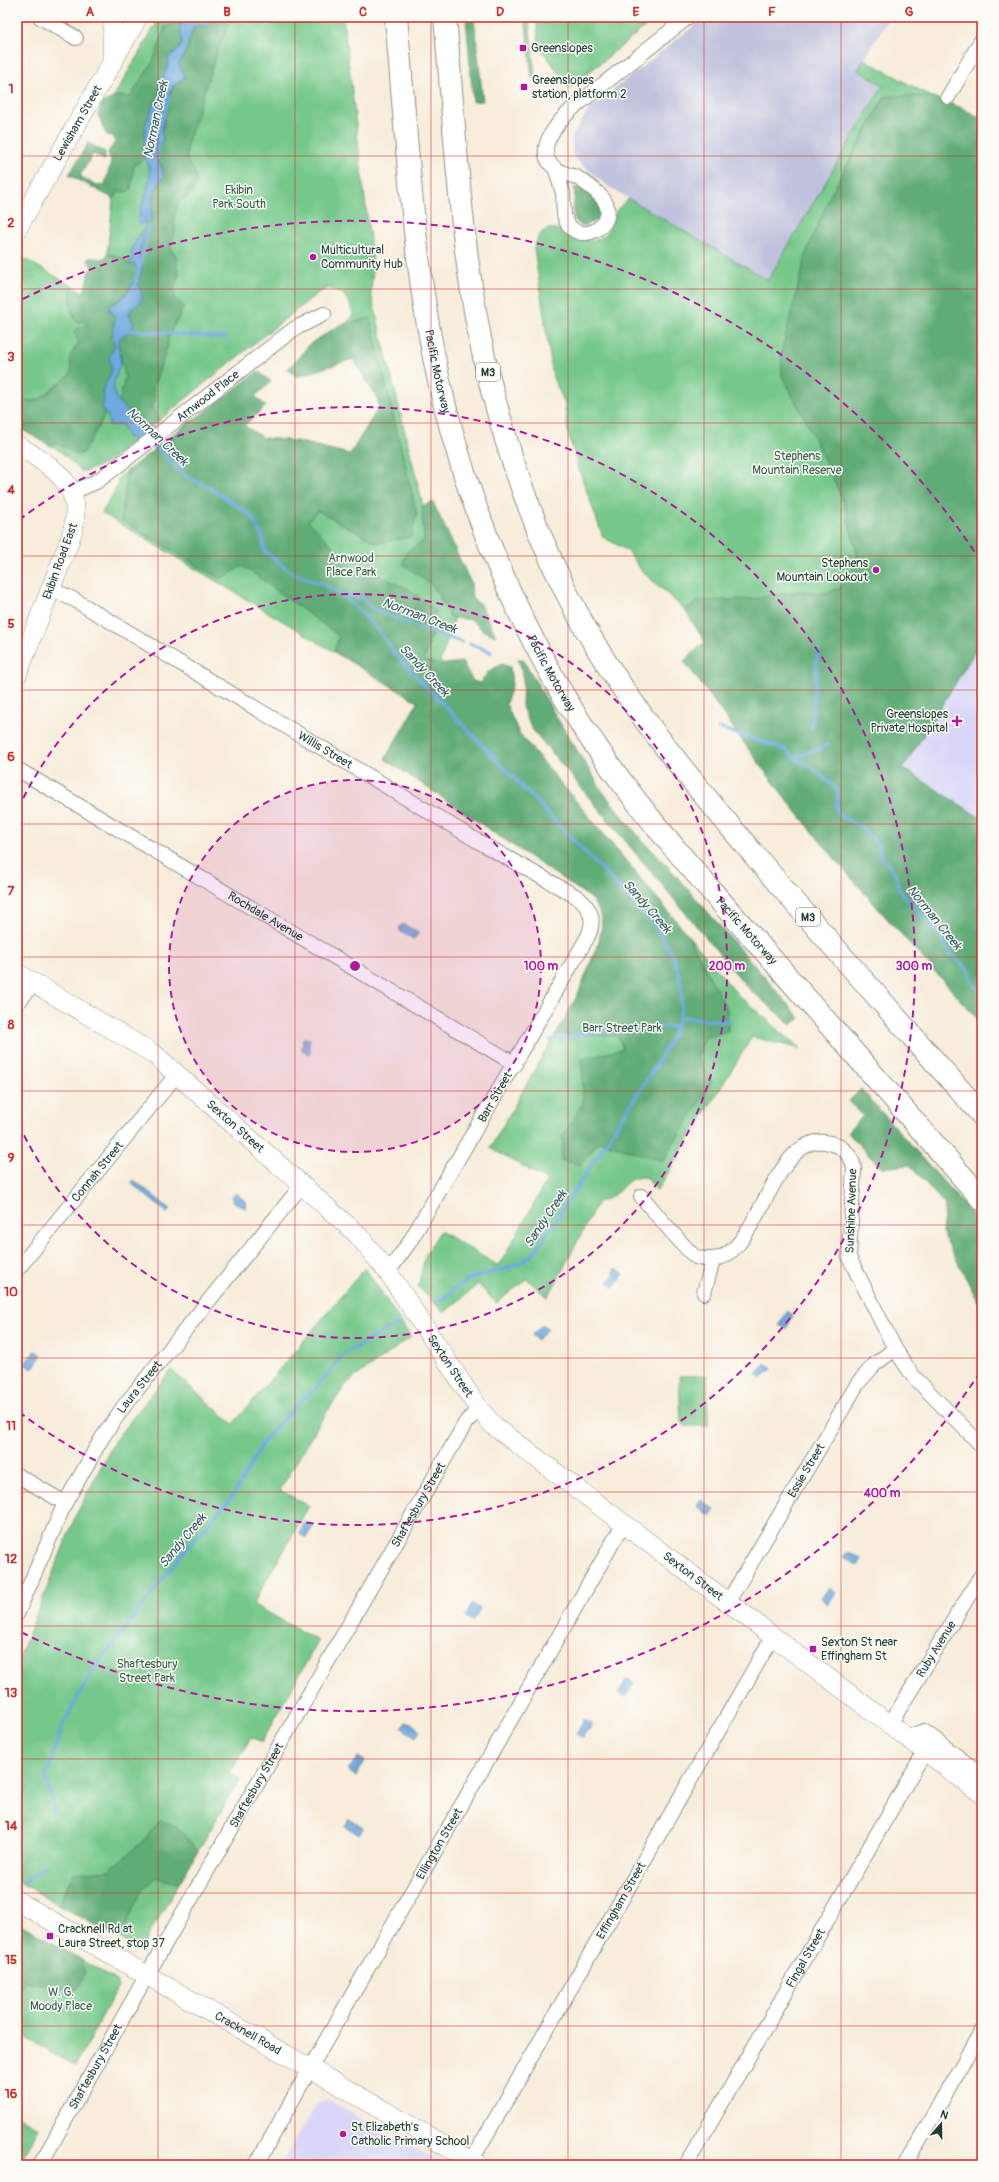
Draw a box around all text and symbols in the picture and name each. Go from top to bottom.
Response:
text: A [86,4,95,20]
text: B [223,4,231,20]
text: C [359,4,367,20]
text: D [496,4,504,20]
text: E [633,4,640,20]
text: F [768,4,776,20]
text: G [905,4,914,20]
place label: Greenslopes [531,41,594,56]
marker: Greenslopes [518,43,528,53]
place label: Greenslopes station, platform 2 [532,73,627,102]
water label: Norman Creek [140,78,172,159]
text: 1 [8,81,14,97]
street label: Lewisham Street [50,82,106,164]
marker: Greenslopes station, platform 2 [519,82,529,92]
park label: Ekibin Park South [212,183,266,212]
text: 2 [7,215,15,231]
place label: Multicultural Community Hub [321,243,403,272]
marker: Multicultural Community Hub [308,252,318,262]
street label: Pacific Motorway [421,328,454,415]
text: 3 [7,349,15,365]
road number: M3 [476,363,500,381]
street label: Arnwood Place [174,367,243,425]
water label: Norman Creek [123,404,193,470]
park label: Stephens Mountain Reserve [752,449,842,478]
text: 4 [7,482,15,498]
street label: Ekibin Road East [40,521,81,601]
park label: Arnwood Place Park [326,551,376,580]
place label: Stephens Mountain Lookout [776,556,869,585]
marker: Stephens Mountain Lookout [871,565,881,575]
water label: Norman Creek [380,594,461,638]
text: 5 [7,616,15,632]
street label: Pacific Motorway [524,633,578,714]
water label: Sandy Creek [396,641,454,701]
place label: Greenslopes Private Hospital [870,707,949,736]
marker: Greenslopes Private Hospital [951,715,963,727]
street label: Willis Street [295,728,355,772]
text: 6 [7,749,15,765]
water label: Sandy Creek [620,877,676,938]
water label: Norman Creek [903,882,966,954]
text: 7 [8,883,15,899]
street label: Rochdale Avenue [225,889,306,945]
street label: Pacific Motorway [712,894,780,968]
road number: M3 [796,908,820,926]
centre of rings [348,959,362,973]
text: 100 m [524,959,559,974]
text: 200 m [709,959,746,974]
text: 300 m [896,959,933,974]
text: 8 [8,1017,15,1033]
park label: Barr Street Park [582,1021,662,1036]
street label: Barr Street [475,1069,516,1125]
street label: Sexton Street [203,1097,267,1156]
street label: Connah Street [69,1139,127,1205]
text: 9 [8,1150,15,1166]
street label: Sunshine Avenue [843,1168,860,1254]
water label: Sandy Creek [521,1185,572,1250]
text: 10 [4,1284,18,1300]
street label: Sexton Street [424,1332,476,1400]
street label: Laura Street [114,1358,165,1416]
text: 11 [6,1418,16,1434]
street label: Essie Street [785,1441,828,1500]
street label: Shaftesbury Street [388,1460,449,1550]
text: 400 m [863,1486,901,1501]
water label: Sandy Creek [155,1509,211,1571]
street label: Sexton Street [659,1549,726,1604]
text: 12 [5,1551,17,1567]
street label: Ruby Avenue [913,1618,959,1680]
place label: Sexton St near Effingham St [821,1635,898,1664]
marker: Sexton St near Effingham St [808,1644,818,1654]
park label: Shaftesbury Street Park [117,1657,177,1686]
text: 13 [5,1685,17,1701]
street label: Shaftesbury Street [226,1740,287,1831]
street label: Ellington Street [413,1805,466,1882]
text: 14 [5,1818,18,1834]
street label: Effingham Street [593,1860,649,1942]
place label: Cracknell Rd at Laura Street, stop 37 [58,1922,166,1951]
street label: Fingal Street [783,1926,829,1990]
marker: Cracknell Rd at Laura Street, stop 37 [45,1931,55,1941]
text: 15 [5,1952,17,1968]
park label: W. G. Moody Place [30,1985,92,2014]
street label: Cracknell Road [212,2008,284,2058]
street label: Shaftesbury Street [66,2021,126,2112]
text: 16 [5,2086,18,2102]
north arrow [921,2104,961,2144]
text: N [939,2108,950,2123]
place label: St Elizabeth's Catholic Primary School [351,2120,470,2149]
marker: St Elizabeth's Catholic Primary School [338,2129,348,2139]

